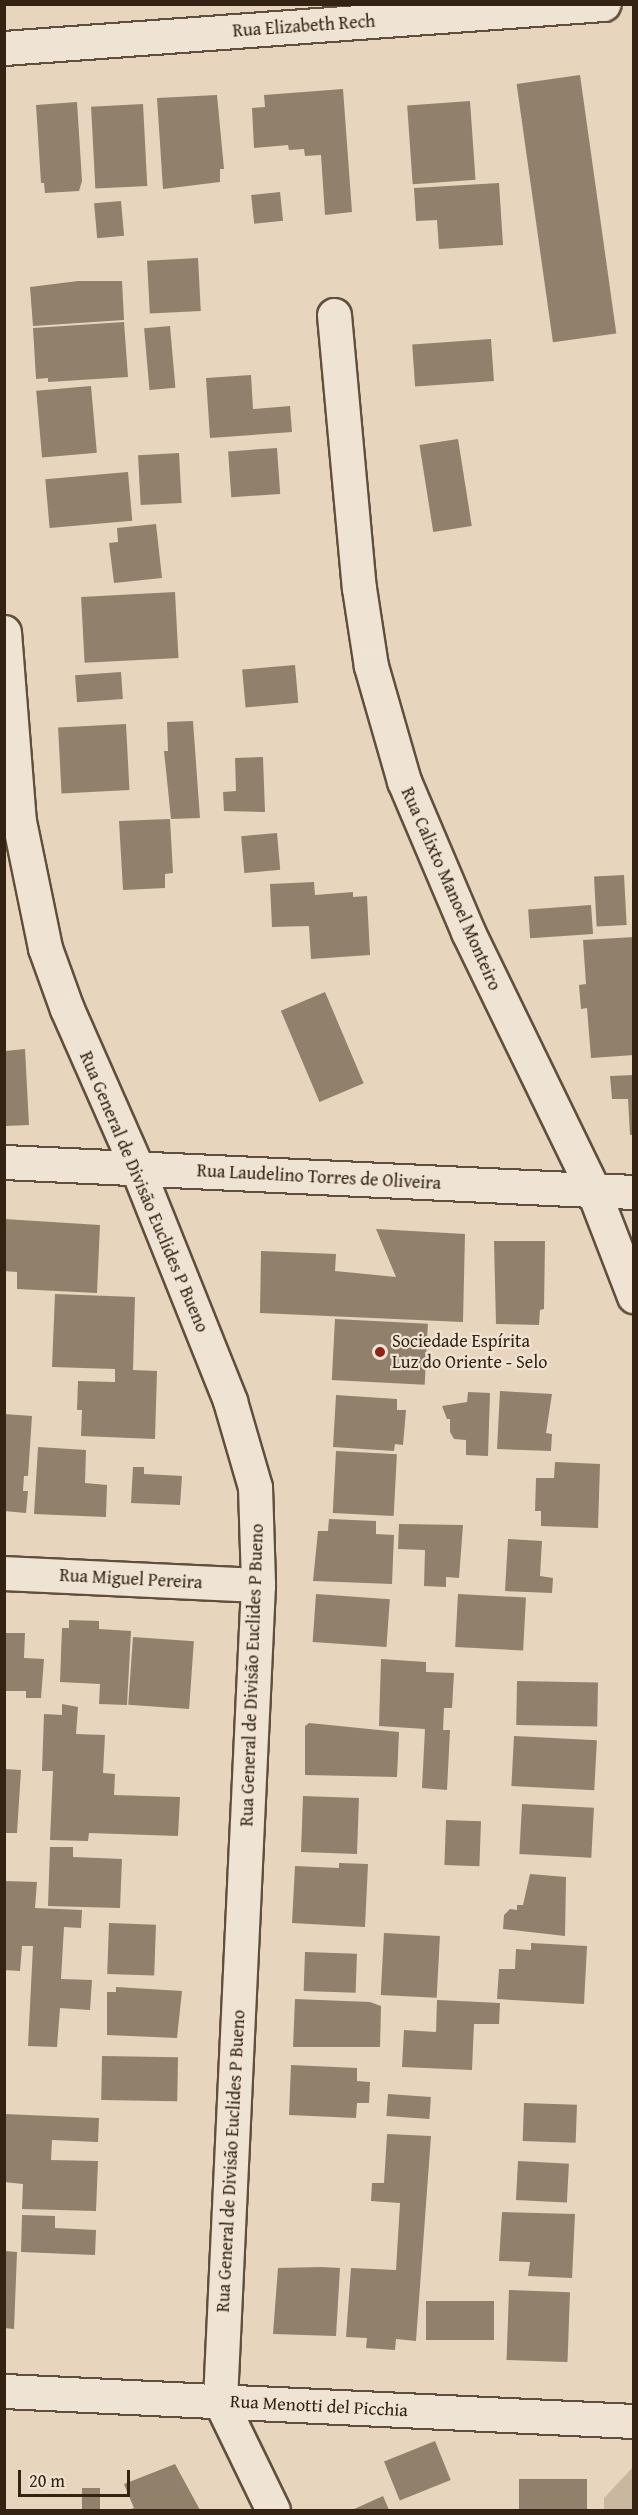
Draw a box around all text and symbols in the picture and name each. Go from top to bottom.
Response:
street label: Rua Elizabeth Rech [232,10,376,42]
street label: Rua Calixto Manoel Monteiro [396,784,506,994]
street label: Rua General de Divisão Euclides P Bueno [75,1048,213,1336]
street label: Rua Laudelino Torres de Oliveira [196,1160,442,1194]
place label: Sociedade Espírita Luz do Oriente - Selo [392,1331,547,1374]
marker: Sociedade Espírita Luz do Oriente - Selo [373,1345,387,1359]
street label: Rua General de Divisão Euclides P Bueno [236,1523,268,1827]
street label: Rua Miguel Pereira [59,1564,203,1594]
street label: Rua General de Divisão Euclides P Bueno [212,2009,250,2313]
street label: Rua Menotti del Picchia [230,2391,408,2421]
scale bar [21,2458,134,2496]
text: 20 m [29,2467,65,2494]

